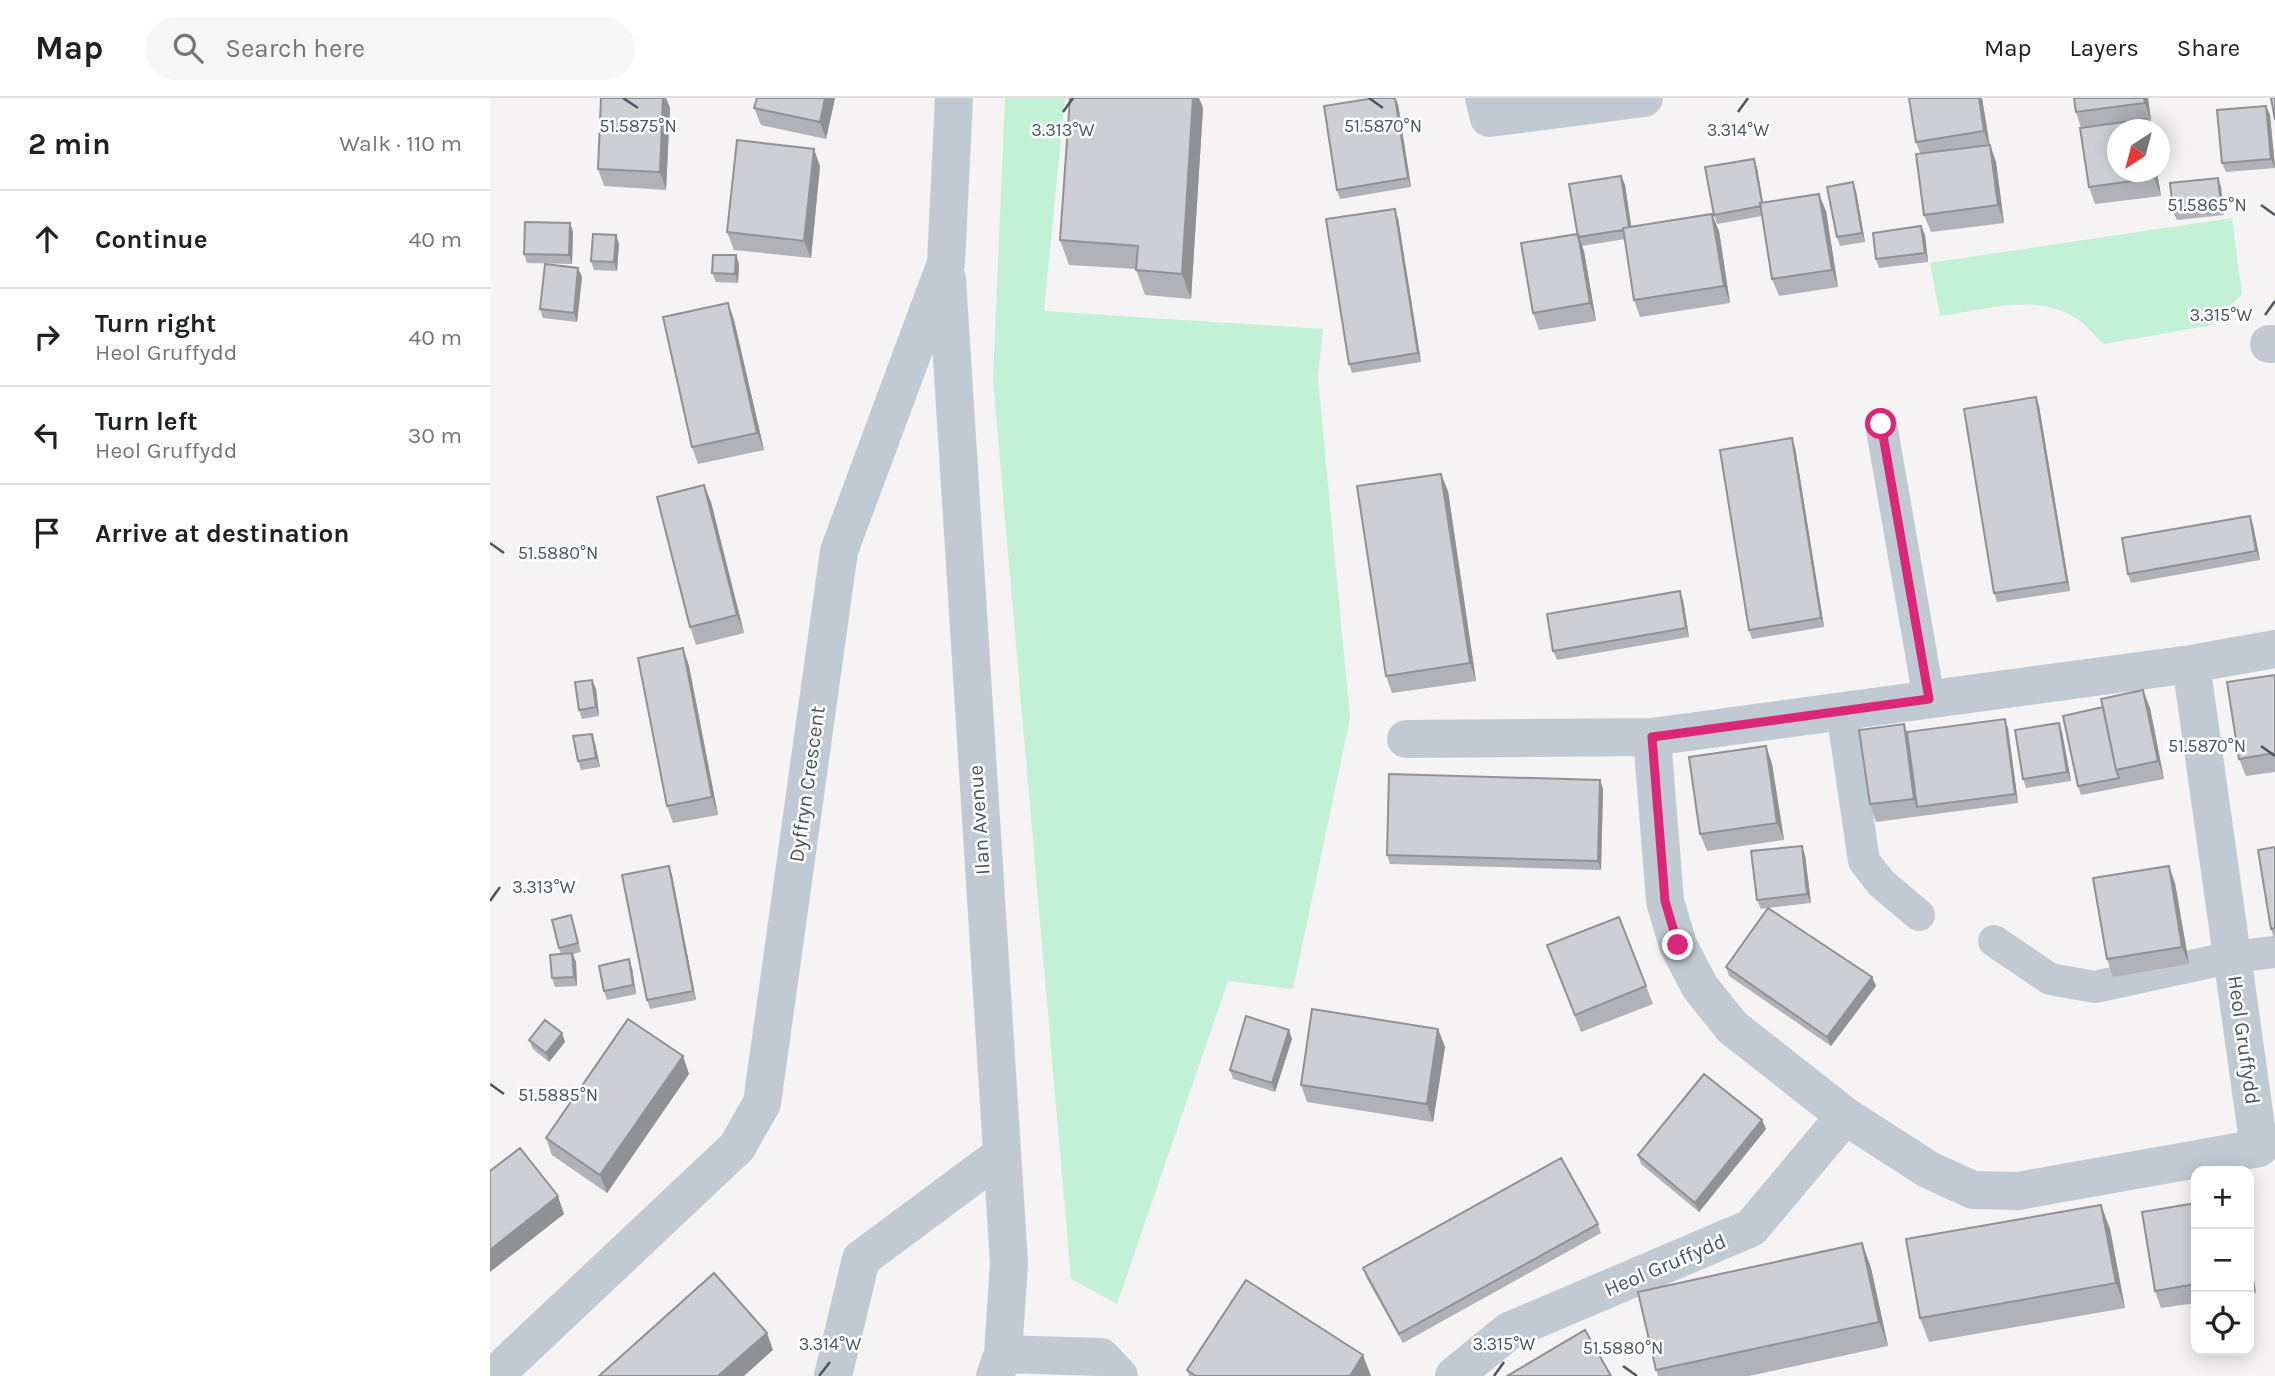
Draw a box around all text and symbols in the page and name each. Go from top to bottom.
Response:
search box [145,17,635,80]
text: Map [35,29,103,67]
icon: search [169,29,207,67]
text: Search here [225,33,365,64]
text: Map [1984,34,2032,62]
text: Layers [2070,34,2139,62]
text: Share [2177,34,2240,62]
text: 51.5875°N [599,115,677,137]
text: 51.5870°N [1344,115,1422,137]
text: 3.313°W [1031,119,1095,141]
text: 3.314°W [1707,119,1769,141]
north arrow [2107,119,2170,182]
text: 2 min [28,126,111,162]
text: Walk · 110 m [339,130,462,157]
text: 51.5865°N [2167,194,2247,216]
icon: ahead [28,220,66,258]
text: Continue [95,224,207,255]
text: 40 m [409,226,462,253]
text: 3.315°W [2190,304,2252,326]
text: Turn right [95,308,216,339]
icon: right [28,318,66,356]
text: 40 m [409,324,462,351]
text: Heol Gruffydd [95,339,237,366]
text: Turn left [95,406,197,437]
route start [1865,408,1896,439]
icon: left [28,416,66,454]
text: 30 m [408,422,462,449]
text: Heol Gruffydd [95,437,237,464]
icon: arrive [28,514,66,552]
text: Arrive at destination [95,518,349,549]
text: 51.5880°N [518,542,598,564]
street label: Dyffryn Crescent [784,704,830,864]
text: 51.5870°N [2168,735,2246,757]
street label: Ilan Avenue [963,764,995,876]
text: 3.313°W [512,876,576,898]
route end [1662,929,1693,960]
street label: Heol Gruffydd [2223,974,2265,1106]
text: 51.5885°N [518,1084,598,1106]
map controls [2191,1166,2254,1355]
button: + [2191,1166,2254,1229]
street label: Heol Gruffydd [1600,1229,1730,1301]
button: − [2191,1229,2254,1292]
button: locate [2191,1292,2254,1355]
text: 3.314°W [799,1333,861,1355]
text: 3.315°W [1473,1333,1535,1355]
text: 51.5880°N [1583,1337,1663,1359]

